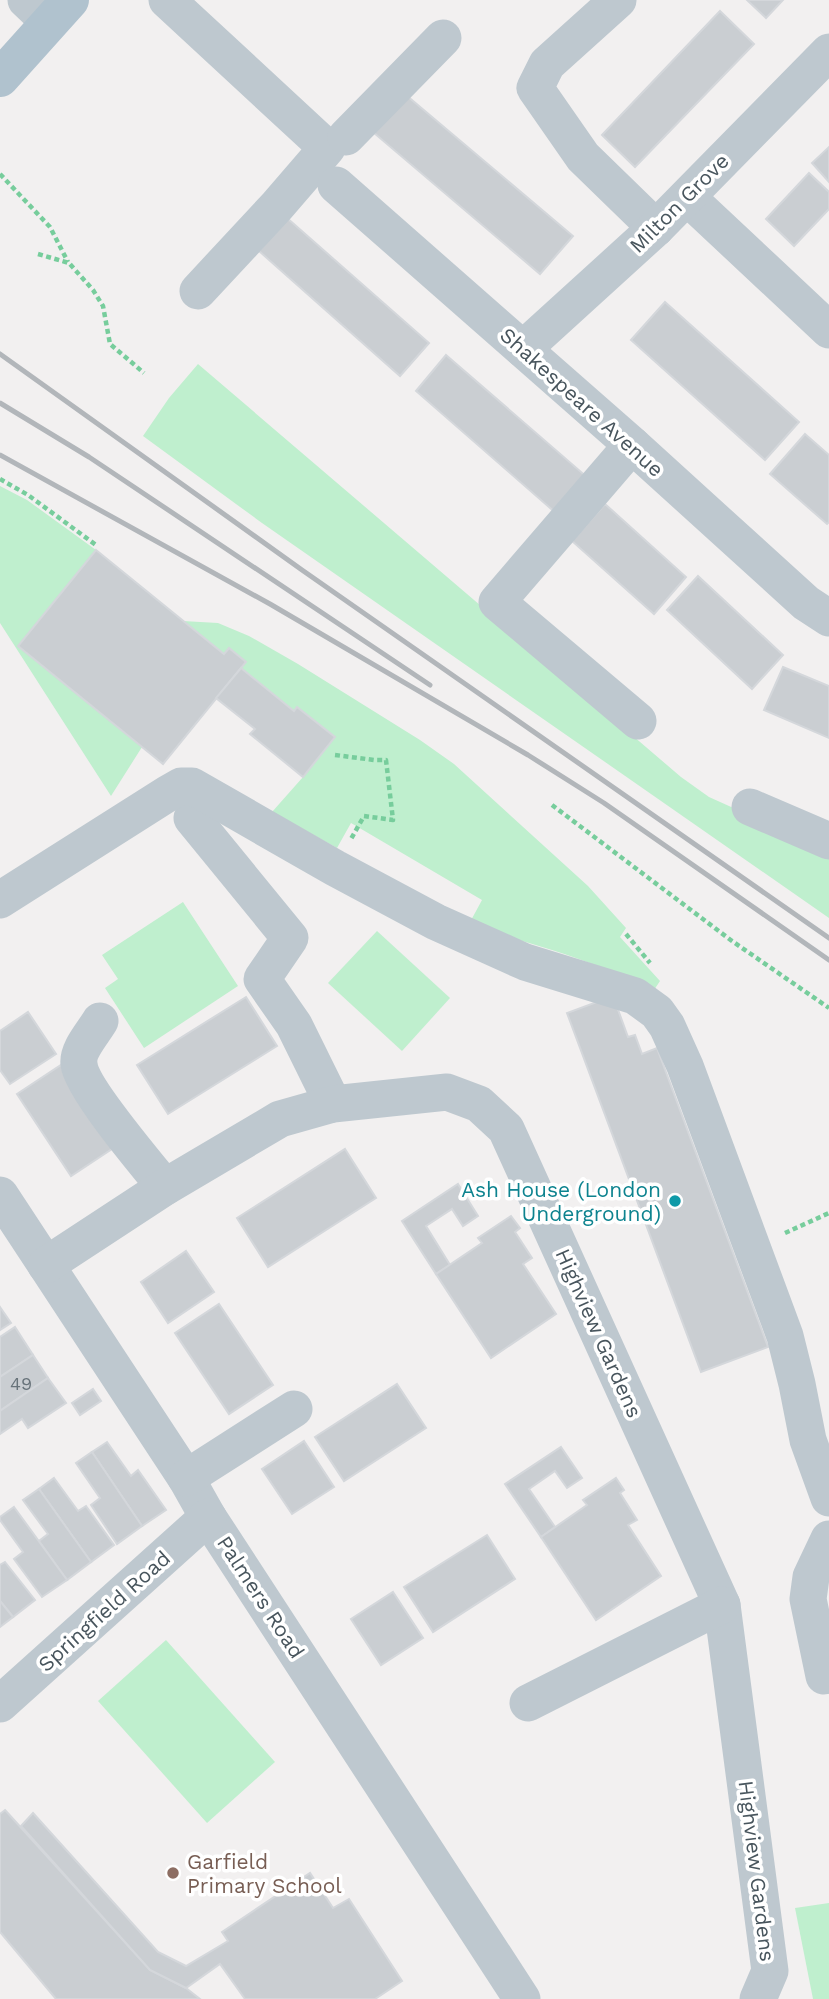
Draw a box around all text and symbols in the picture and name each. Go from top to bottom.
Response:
street label: Milton Grove [624,148,734,258]
street label: Shakespeare Avenue [495,322,669,482]
place label: Ash House (London Underground) [461,1177,661,1226]
marker: Ash House (London Underground) [667,1193,683,1209]
street label: Highview Gardens [551,1245,647,1421]
house number: 49 [10,1373,32,1394]
street label: Palmers Road [212,1531,310,1663]
street label: Springfield Road [33,1545,175,1677]
street label: Highview Gardens [733,1779,781,1963]
place label: Garfield Primary School [187,1849,342,1898]
marker: Garfield Primary School [165,1865,181,1881]

